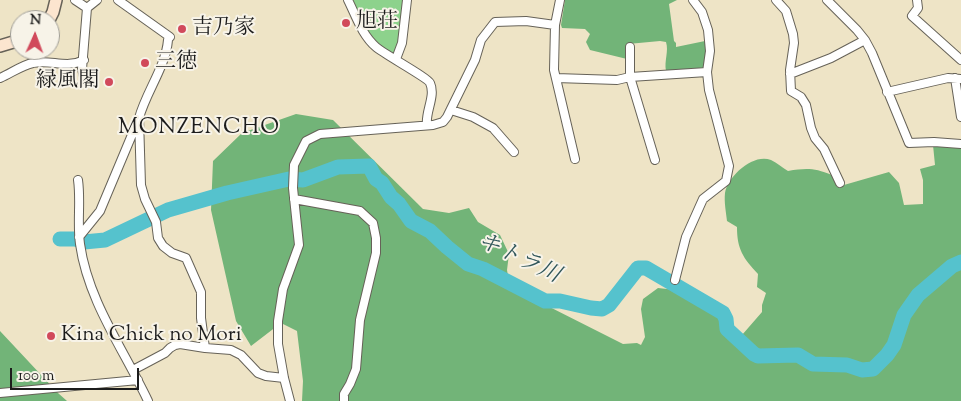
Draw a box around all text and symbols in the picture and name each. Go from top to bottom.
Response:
north arrow [10,10,60,60]
place label: 旭荘 [356,10,398,36]
text: N [30,11,41,31]
place label: 吉乃家 [192,16,255,42]
marker: 旭荘 [340,17,352,29]
marker: 吉乃家 [176,23,188,35]
place label: 三徳 [155,50,197,76]
marker: 三徳 [139,57,151,69]
place label: 緑風閣 [36,69,99,95]
marker: 緑風閣 [103,76,115,88]
district label: MONZENCHO [117,116,281,142]
water label: キトラ川 [473,229,563,291]
place label: Kina Chick no Mori [61,323,242,349]
marker: Kina Chick no Mori [45,330,57,342]
scale bar [12,358,141,390]
text: 100 m [18,366,54,387]

